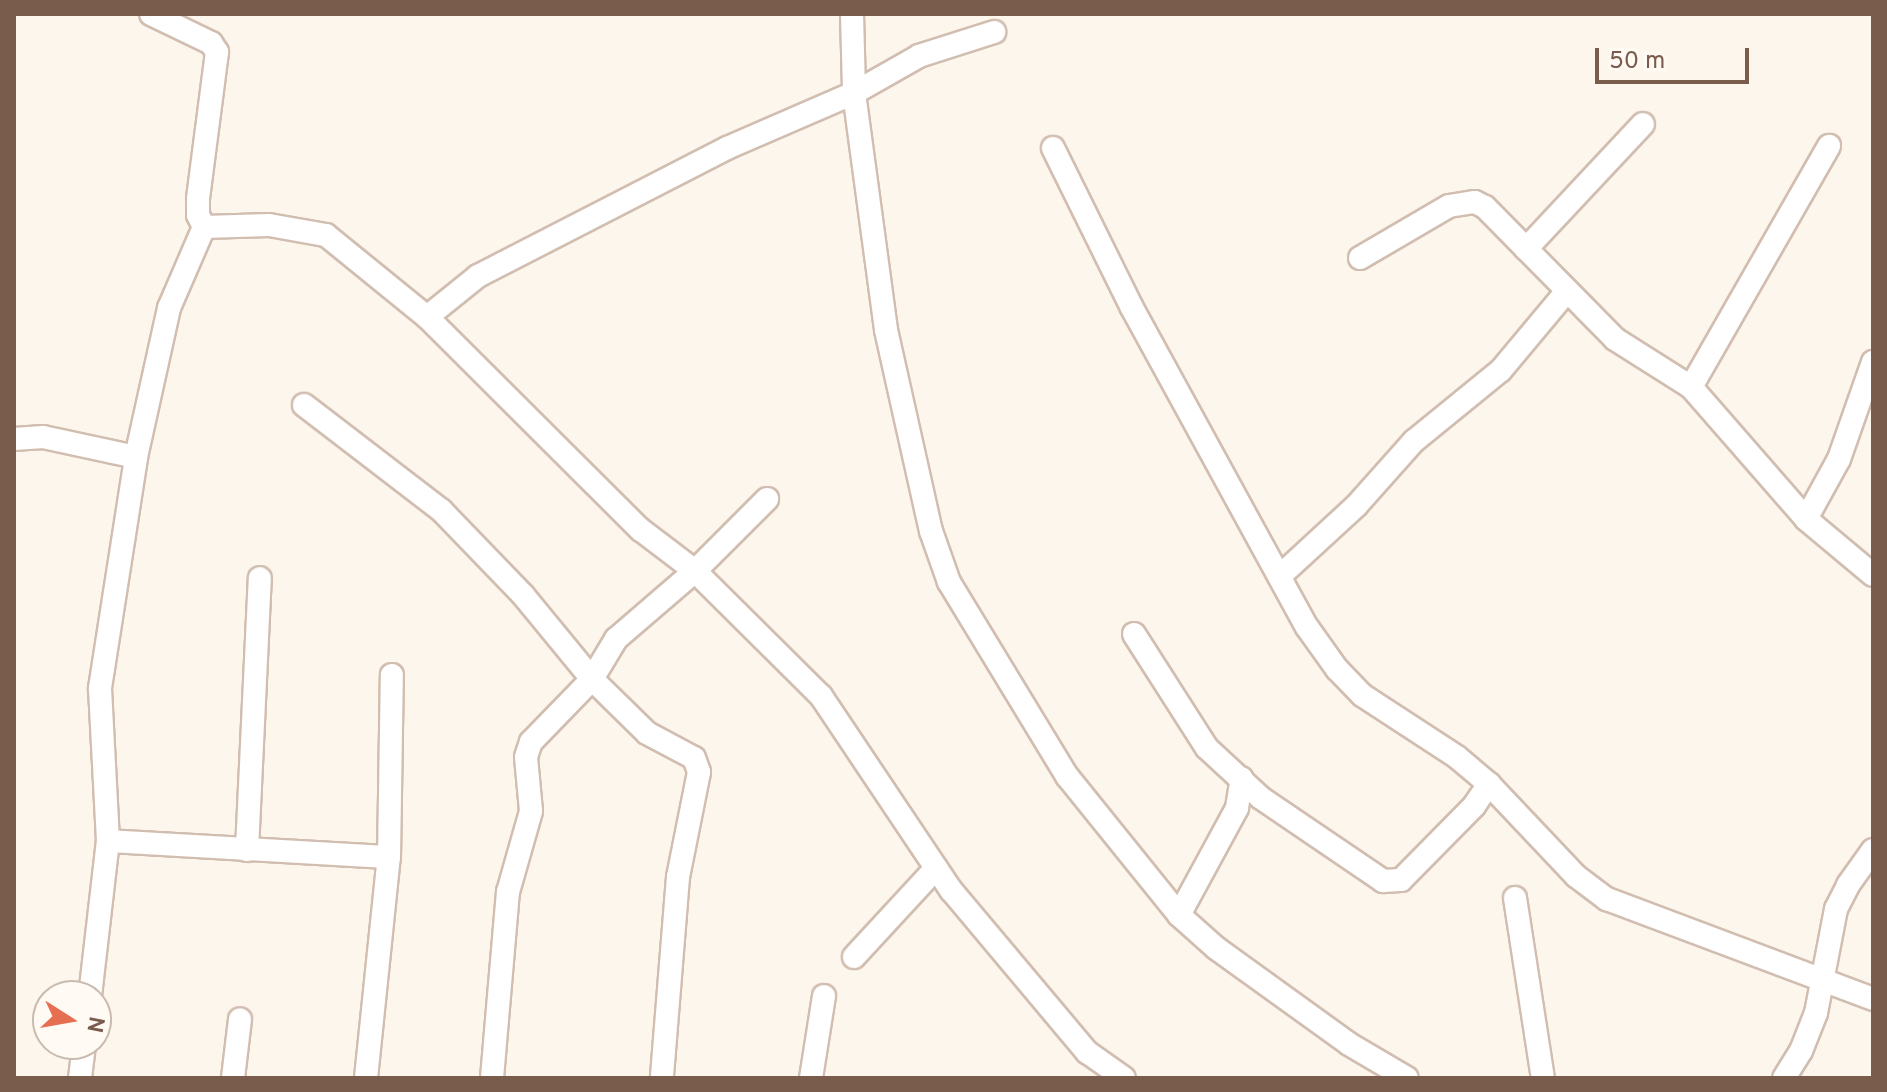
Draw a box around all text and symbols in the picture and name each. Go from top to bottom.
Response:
scale bar [1599,32,1753,82]
text: 50 m [1609,47,1665,77]
north arrow [32,980,112,1060]
text: N [79,1014,109,1035]

